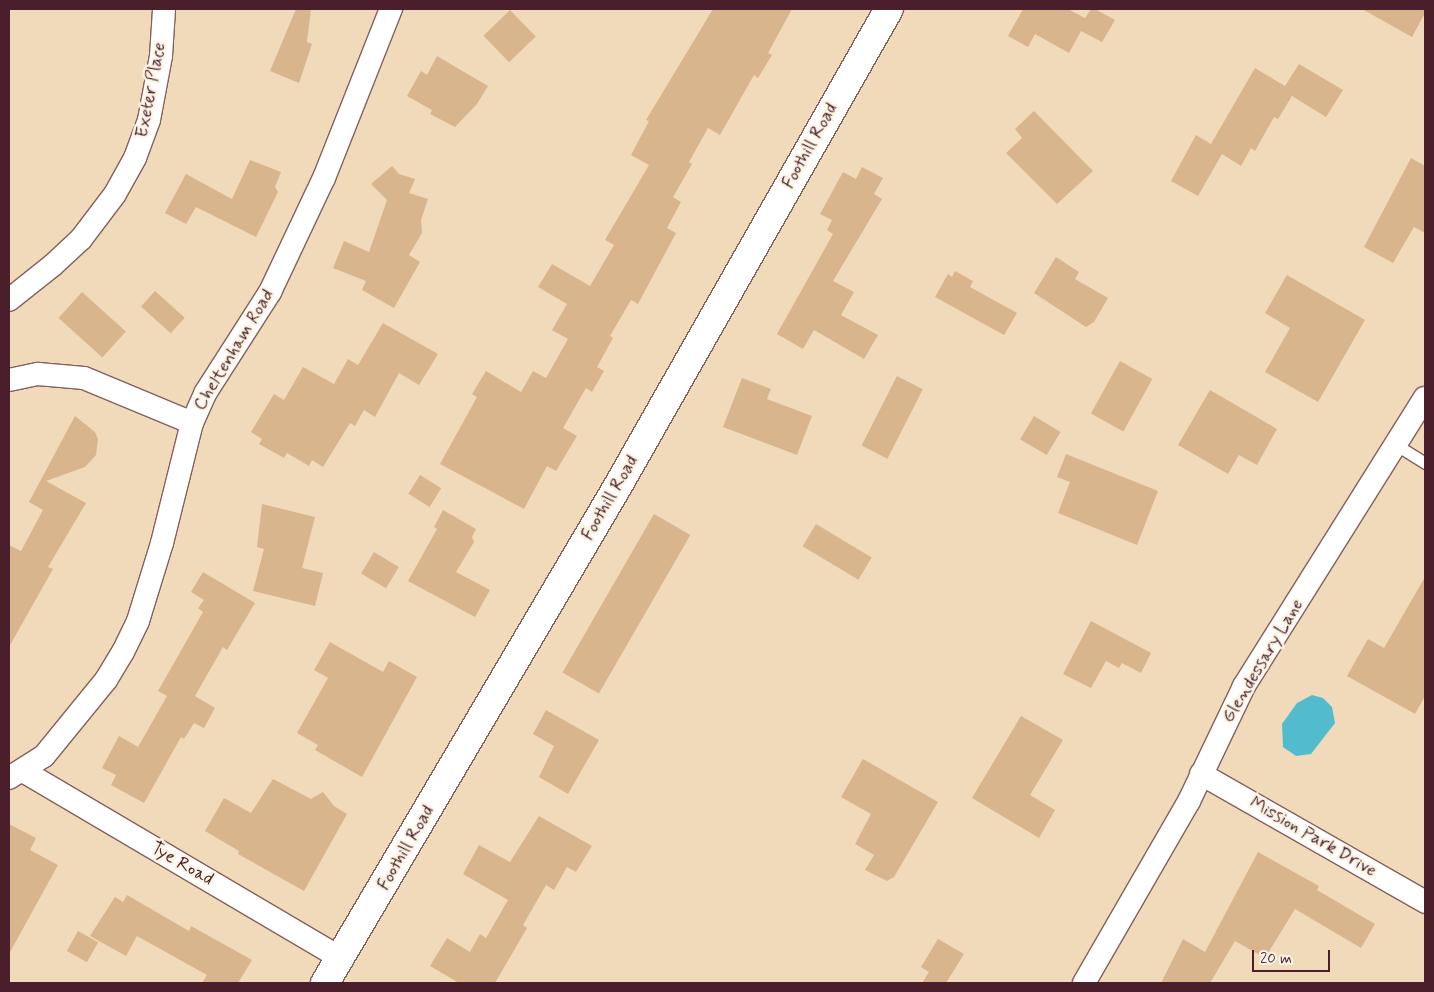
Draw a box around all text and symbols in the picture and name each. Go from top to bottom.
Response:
street label: Exeter Place [131,40,171,140]
street label: Foothill Road [778,100,842,192]
street label: Cheltenham Road [189,285,279,415]
street label: Foothill Road [577,452,643,544]
street label: Glendessary Lane [1217,595,1309,727]
street label: Mission Park Drive [1247,793,1379,881]
street label: Foothill Road [373,802,439,894]
street label: Tye Road [148,838,216,890]
scale bar [1254,940,1332,972]
text: 20 m [1260,949,1292,969]

